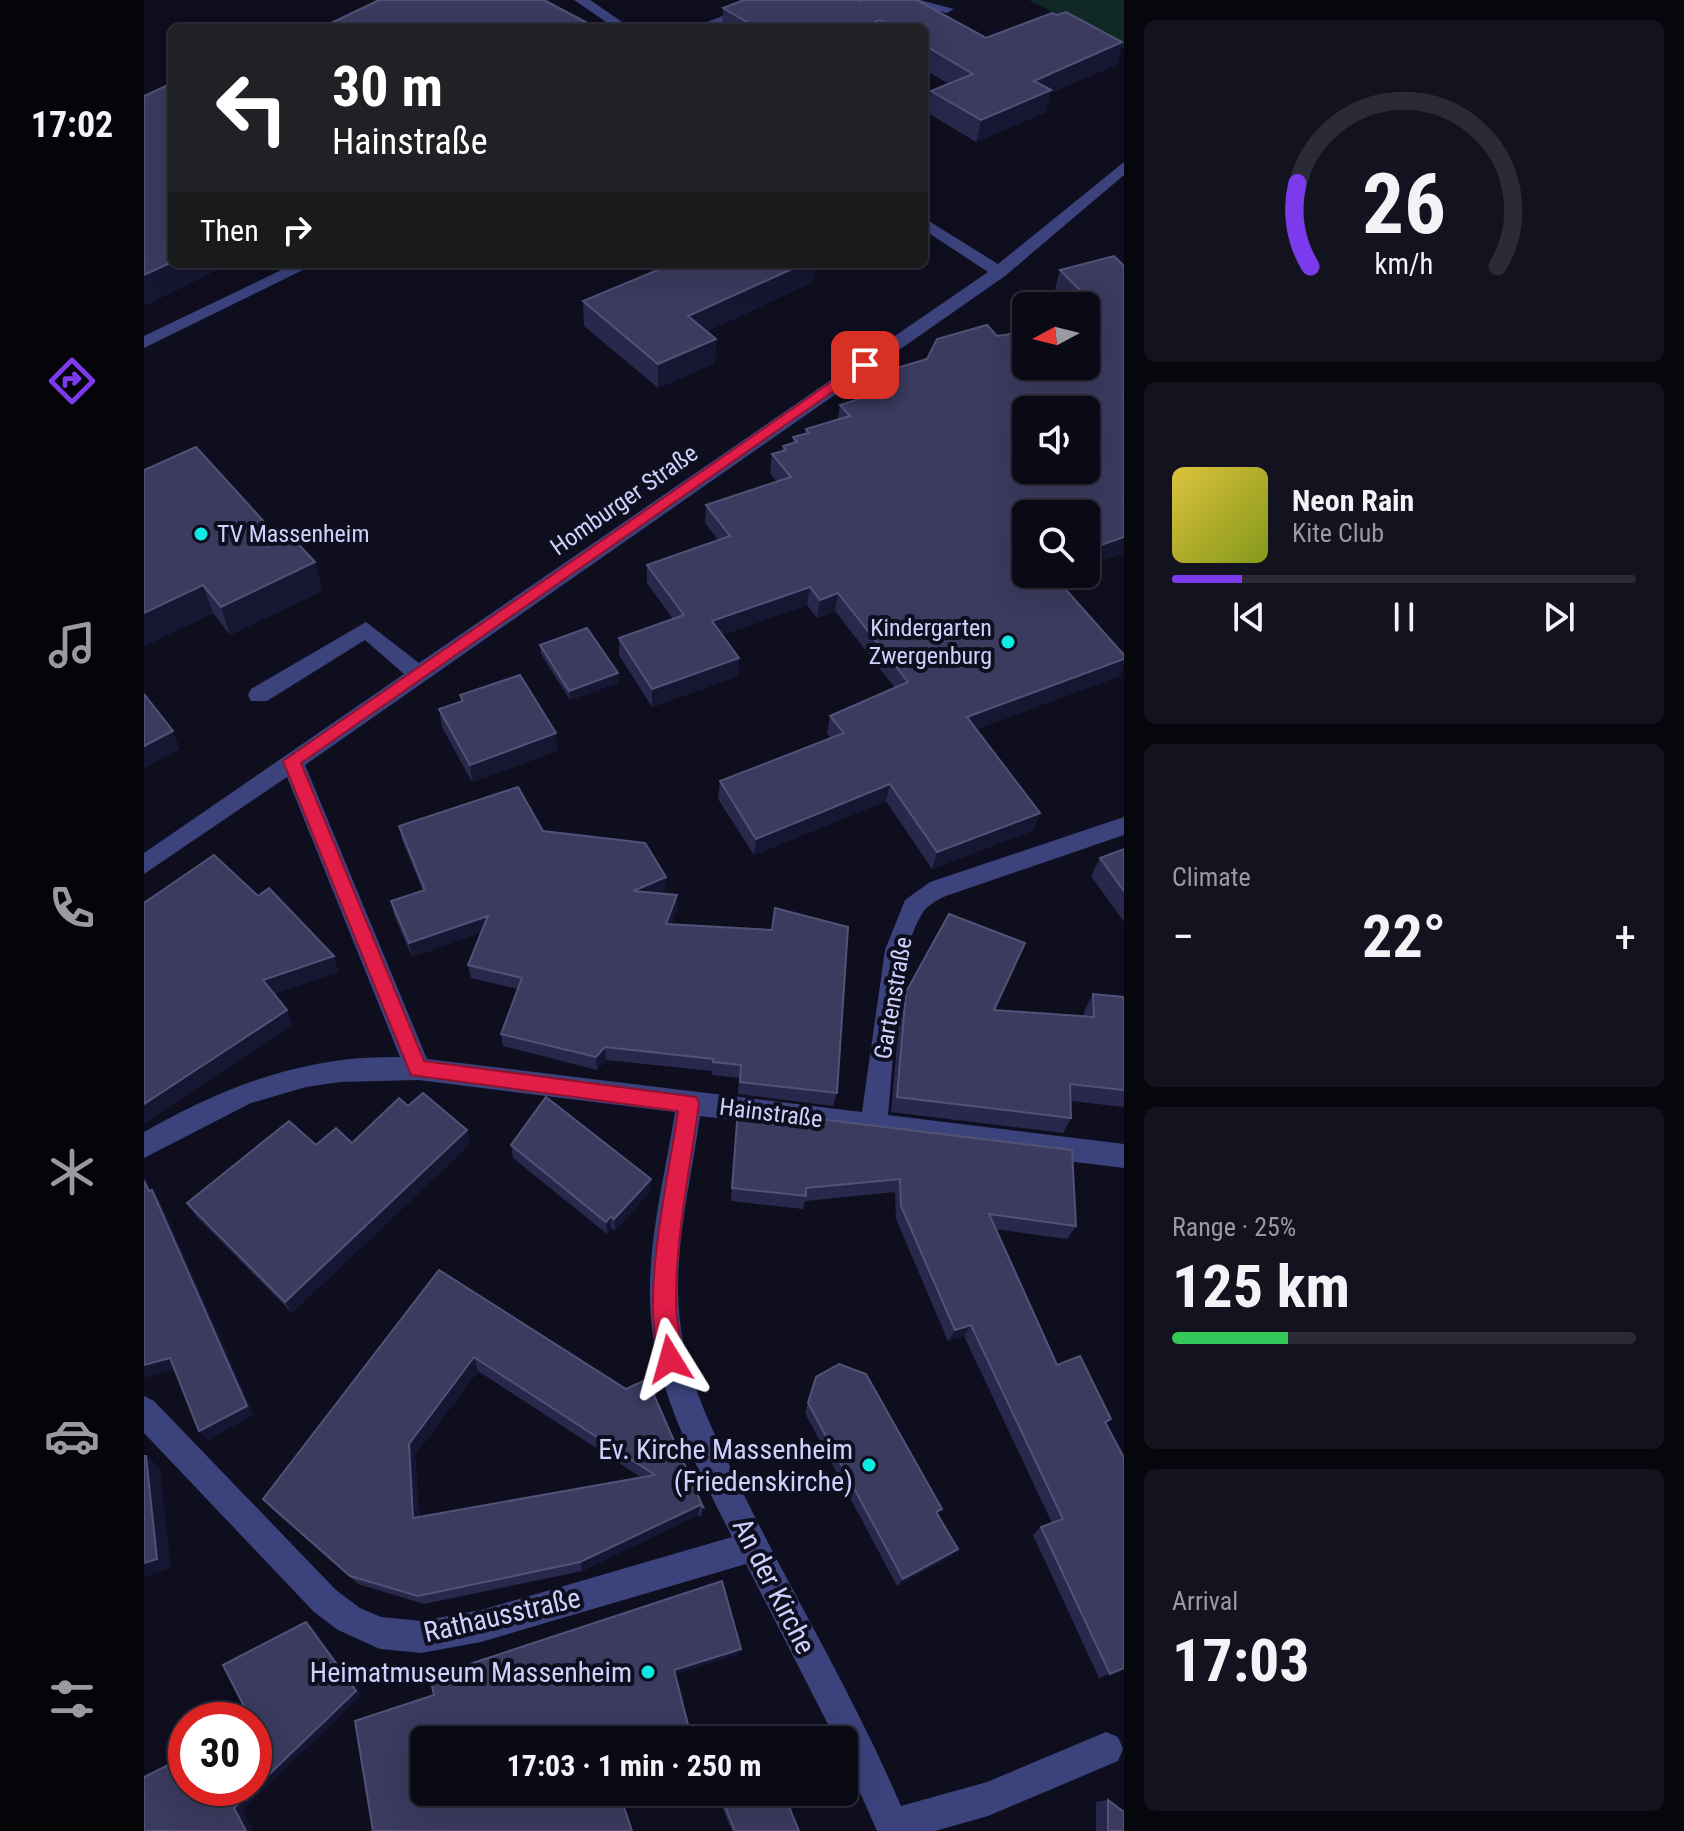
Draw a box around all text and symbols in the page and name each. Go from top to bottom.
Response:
text: 30 m [332,54,443,120]
icon: left [200,56,304,160]
text: 17:02 [31,104,113,146]
text: Hainstraße [332,121,488,163]
text: 26 [1362,156,1446,253]
icon: right [275,208,319,252]
text: Then [200,213,259,248]
text: km/h [1375,247,1433,281]
north arrow [1012,292,1100,380]
map controls [1012,292,1100,588]
pin [831,331,899,399]
icon: arrive [843,343,887,387]
icon: directions [44,353,100,409]
button: sound [1012,396,1100,484]
street label: Homburger Straße [545,439,703,561]
text: Neon Rain [1292,483,1414,518]
button: search [1012,500,1100,588]
text: Kite Club [1292,518,1384,548]
place label: TV Massenheim [217,520,369,548]
marker: TV Massenheim [192,525,210,543]
icon: previous [1227,595,1271,639]
icon: pause [1382,595,1426,639]
icon: next [1537,595,1581,639]
place label: Kindergarten Zwergenburg [869,614,992,670]
icon: music [44,617,100,673]
marker: Kindergarten Zwergenburg [999,633,1017,651]
text: Climate [1172,862,1251,892]
icon: phone [44,880,100,936]
text: 22° [1362,901,1446,972]
text: − [1172,911,1194,963]
text: + [1614,911,1636,963]
street label: Gartenstraße [868,935,918,1061]
street label: Hainstraße [718,1093,824,1133]
icon: climate [44,1144,100,1200]
text: Range · 25% [1172,1212,1296,1242]
text: 125 km [1172,1251,1350,1322]
position arrow [628,1317,712,1401]
icon: car [44,1408,100,1464]
place label: Ev. Kirche Massenheim (Friedenskirche) [598,1433,853,1498]
marker: Ev. Kirche Massenheim (Friedenskirche) [860,1456,878,1474]
street label: An der Kirche [726,1513,822,1659]
street label: Rathausstraße [420,1581,584,1649]
text: Arrival [1172,1586,1238,1616]
text: 17:03 [1172,1625,1310,1696]
place label: Heimatmuseum Massenheim [310,1656,632,1689]
marker: Heimatmuseum Massenheim [639,1663,657,1681]
icon: filters [44,1671,100,1727]
speed limit sign: 30 [168,1702,272,1806]
text: 17:03 · 1 min · 250 m [507,1748,761,1783]

